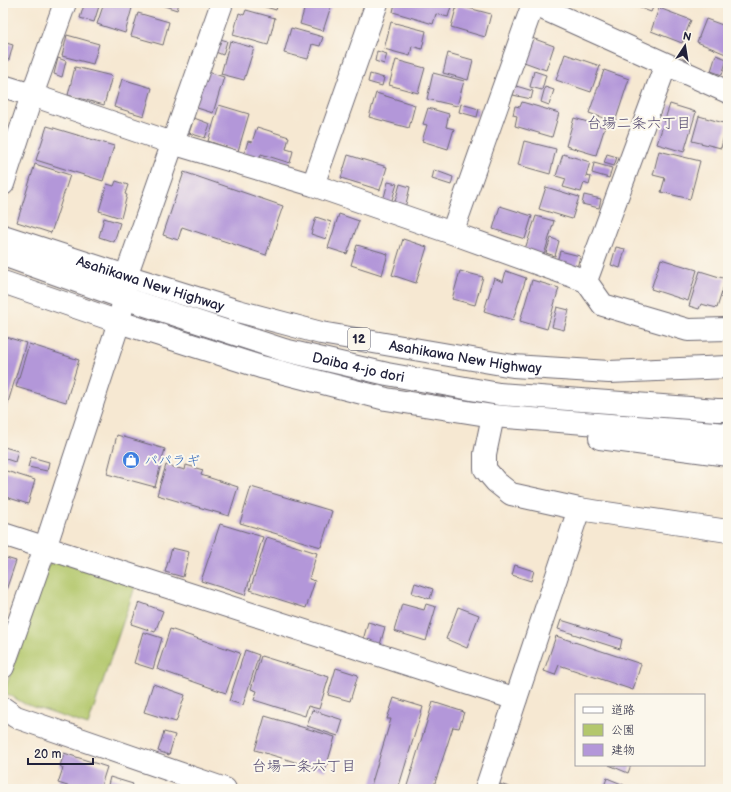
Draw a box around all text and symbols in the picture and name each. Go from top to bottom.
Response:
north arrow [665,26,705,66]
text: N [682,29,692,44]
district label: 台場二条六丁目 [586,114,692,133]
street label: Asahikawa New Highway [74,252,227,315]
road number: 12 [348,328,370,350]
street label: Asahikawa New Highway [388,336,543,376]
street label: Daiba 4-jo dori [311,348,406,385]
shop icon: パパラギ [121,450,141,470]
place label: パパラギ [144,452,200,469]
legend [575,694,705,766]
text: 道路 [611,703,635,718]
text: 公園 [611,723,635,738]
scale bar [28,740,93,766]
text: 建物 [611,743,635,758]
text: 20 m [34,747,61,762]
district label: 台場一条六丁目 [251,757,357,776]

